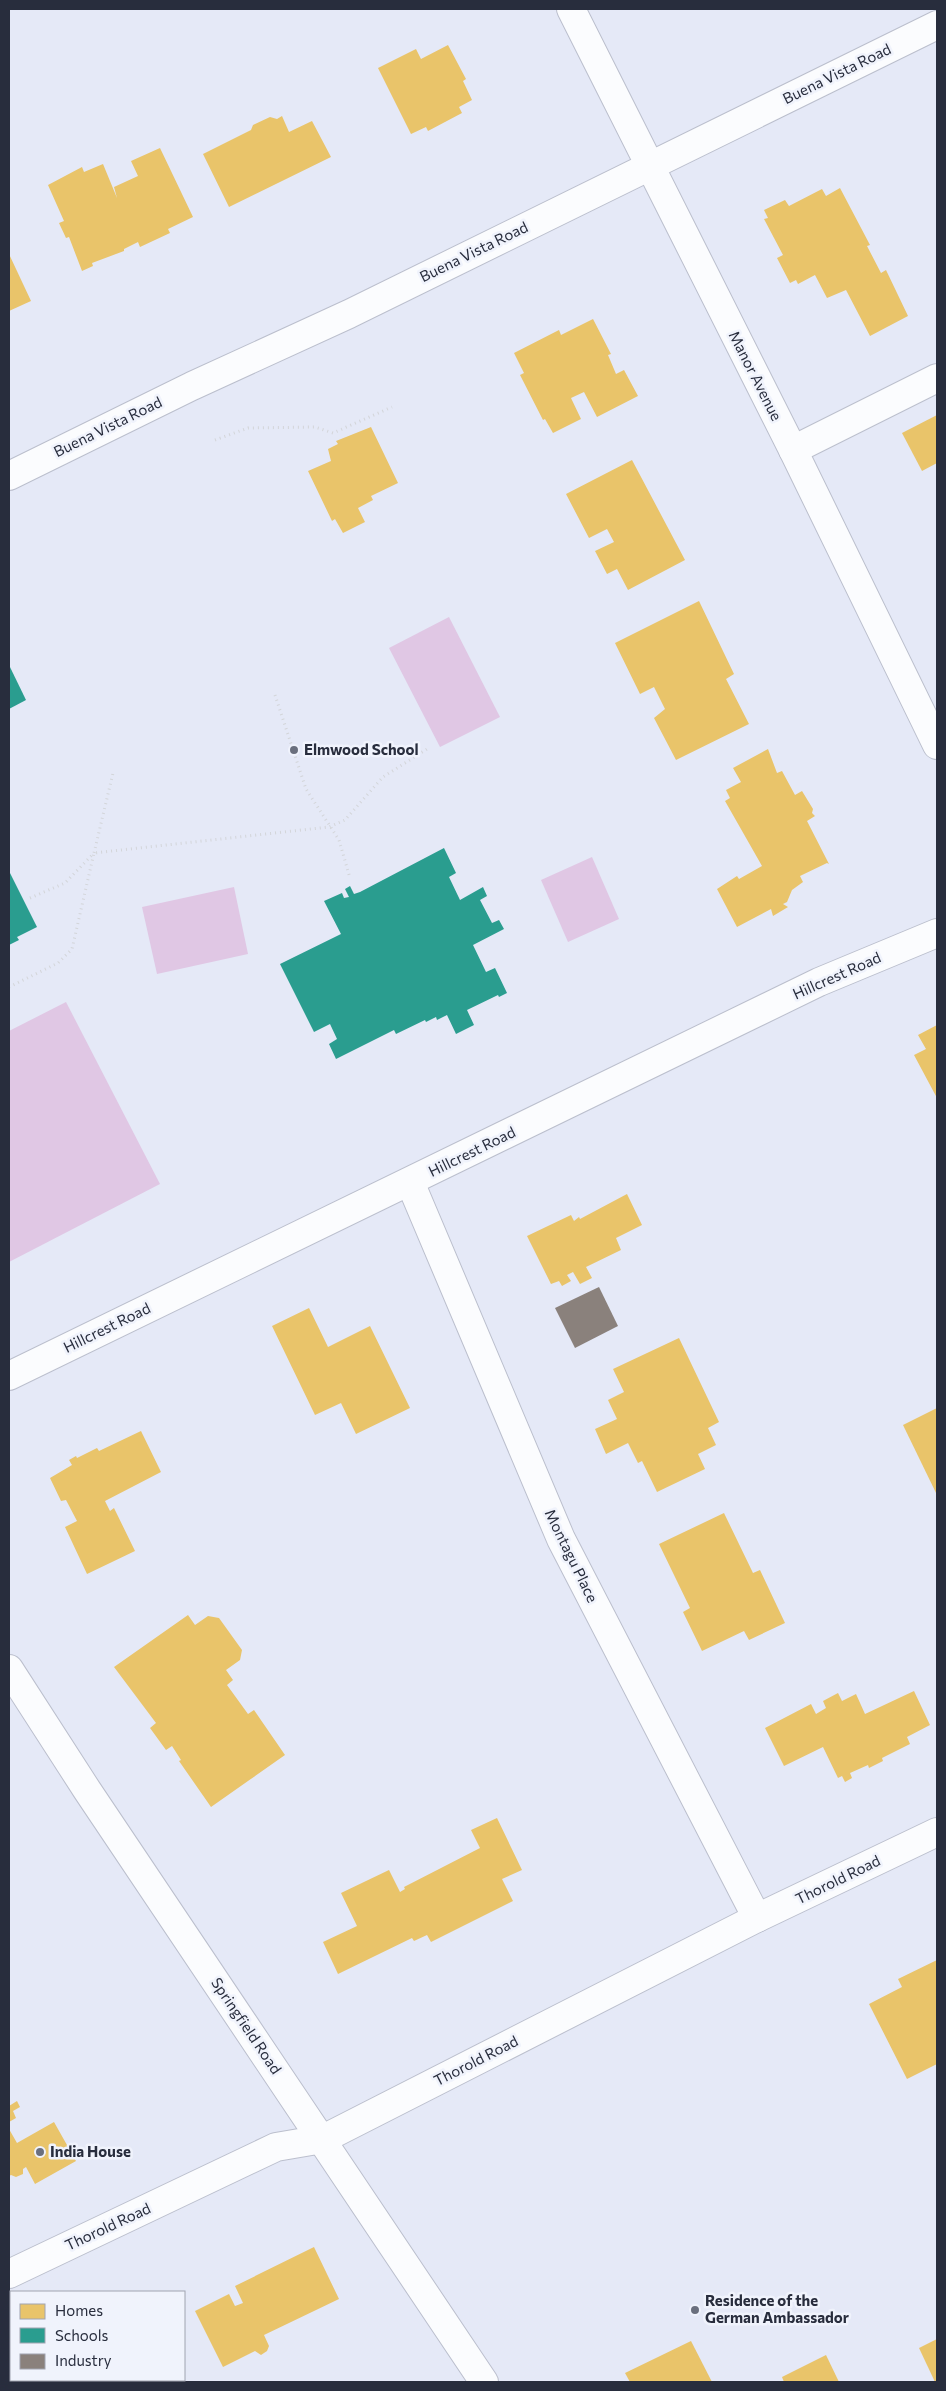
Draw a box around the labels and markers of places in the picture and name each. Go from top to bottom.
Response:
place label: Elmwood School [304,740,419,758]
marker: Elmwood School [288,744,300,756]
place label: India House [50,2142,131,2160]
marker: India House [34,2146,46,2158]
place label: Residence of the German Ambassador [705,2291,849,2326]
marker: Residence of the German Ambassador [689,2304,701,2316]

